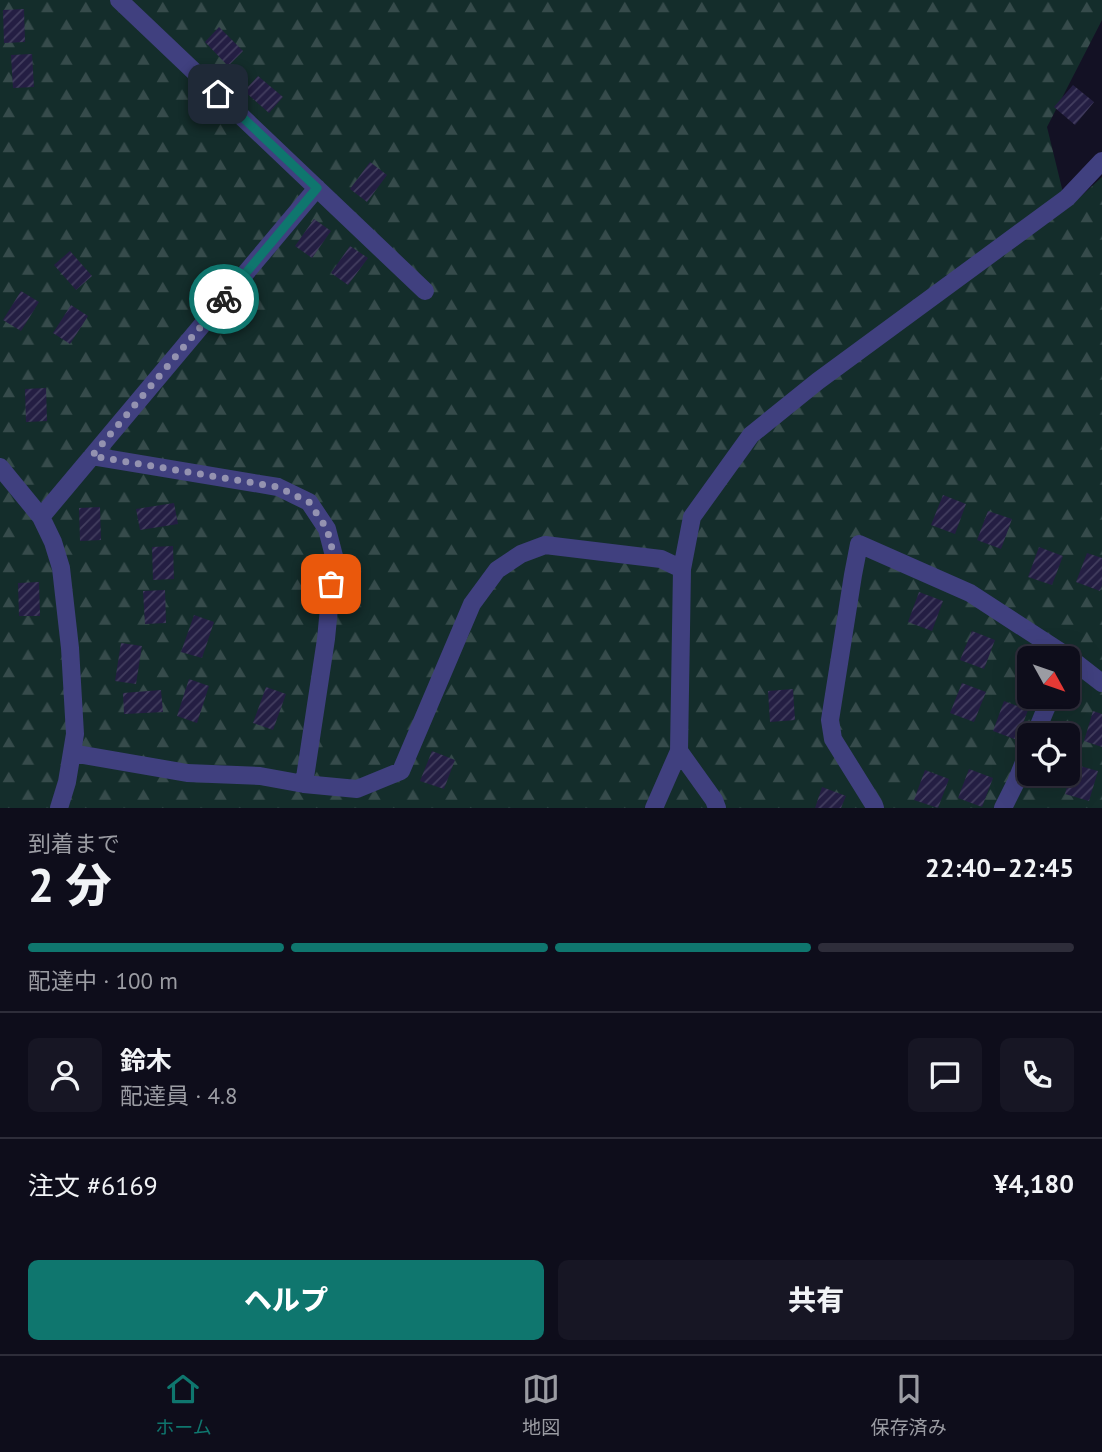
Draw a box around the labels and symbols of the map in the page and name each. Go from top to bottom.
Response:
pin [188,64,248,124]
courier [189,264,259,334]
pin [301,554,361,614]
north arrow [1017,646,1080,709]

